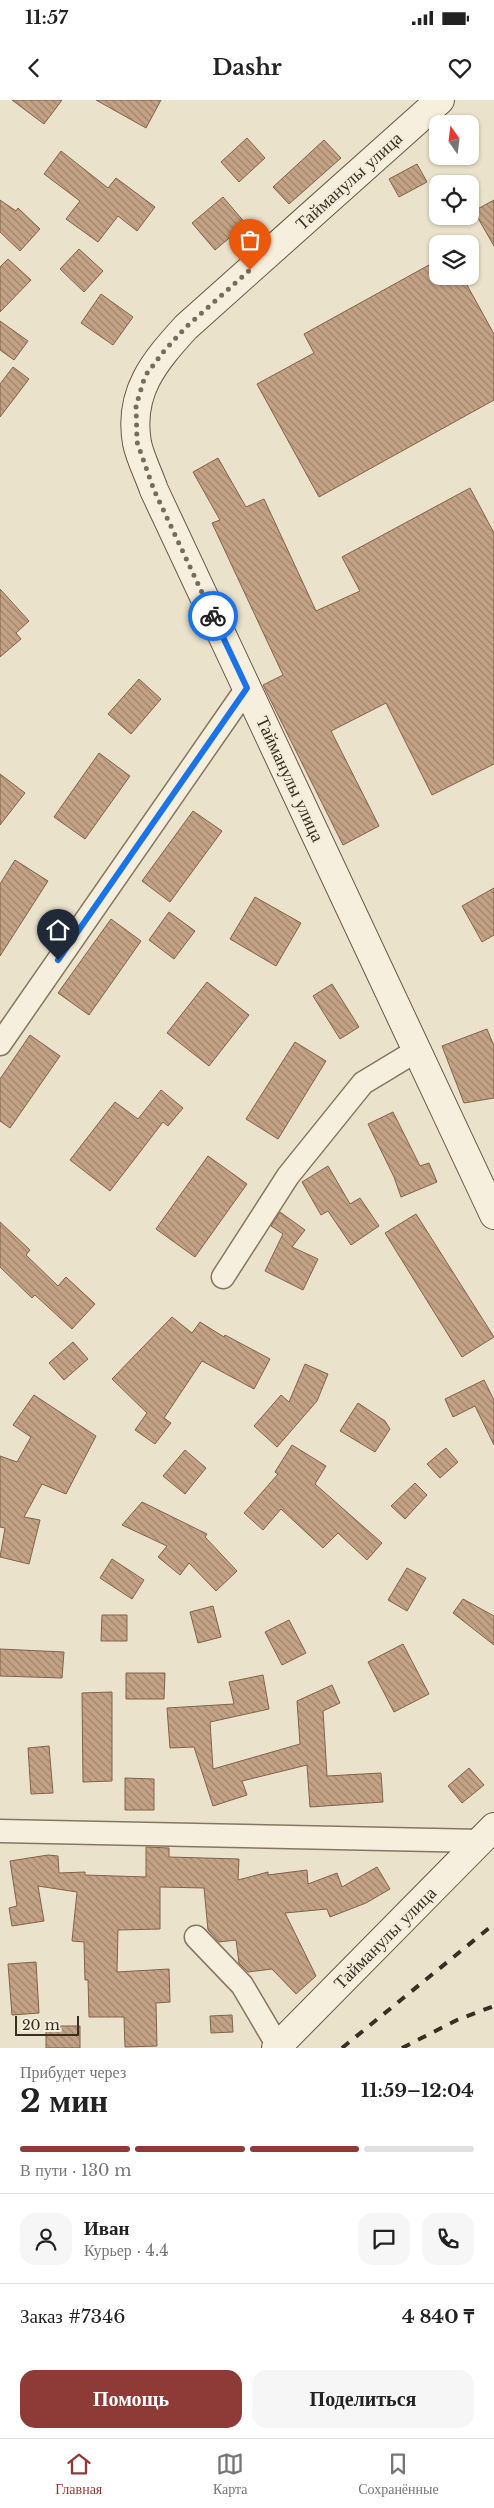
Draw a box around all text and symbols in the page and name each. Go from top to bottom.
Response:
text: 11:57 [25,6,68,29]
icon: back [20,54,48,82]
text: Dashr [212,54,282,81]
icon: heart [446,54,474,82]
north arrow [429,115,479,165]
map controls [429,115,479,285]
street label: Тайманулы улица [291,127,407,235]
button: locate [429,175,479,225]
pin [229,219,271,270]
icon: bag [236,226,264,254]
button: layers [429,235,479,285]
courier [188,591,238,641]
icon: bike [199,602,227,630]
street label: Тайманулы улица [251,713,329,845]
pin [37,909,79,960]
icon: home [44,916,72,944]
street label: Тайманулы улица [329,1882,441,1994]
scale bar [15,2013,79,2036]
text: 20 m [22,2016,60,2034]
text: Прибудет через [20,2062,126,2082]
text: 11:59–12:04 [361,2079,474,2102]
text: 2 мин [20,2081,108,2121]
text: В пути · 130 m [20,2160,131,2180]
button: person [20,2213,72,2265]
button: chat [358,2213,410,2265]
button: phone [422,2213,474,2265]
text: Иван [84,2217,130,2240]
text: Курьер · 4.4 [84,2240,169,2260]
text: Заказ #7346 [20,2305,126,2328]
text: 4 840 ₸ [402,2305,474,2328]
button: Помощь [20,2370,242,2428]
button: Поделиться [252,2370,474,2428]
tab: Главная [55,2450,102,2498]
tab: Карта [213,2450,248,2498]
tab: Сохранённые [358,2450,439,2498]

